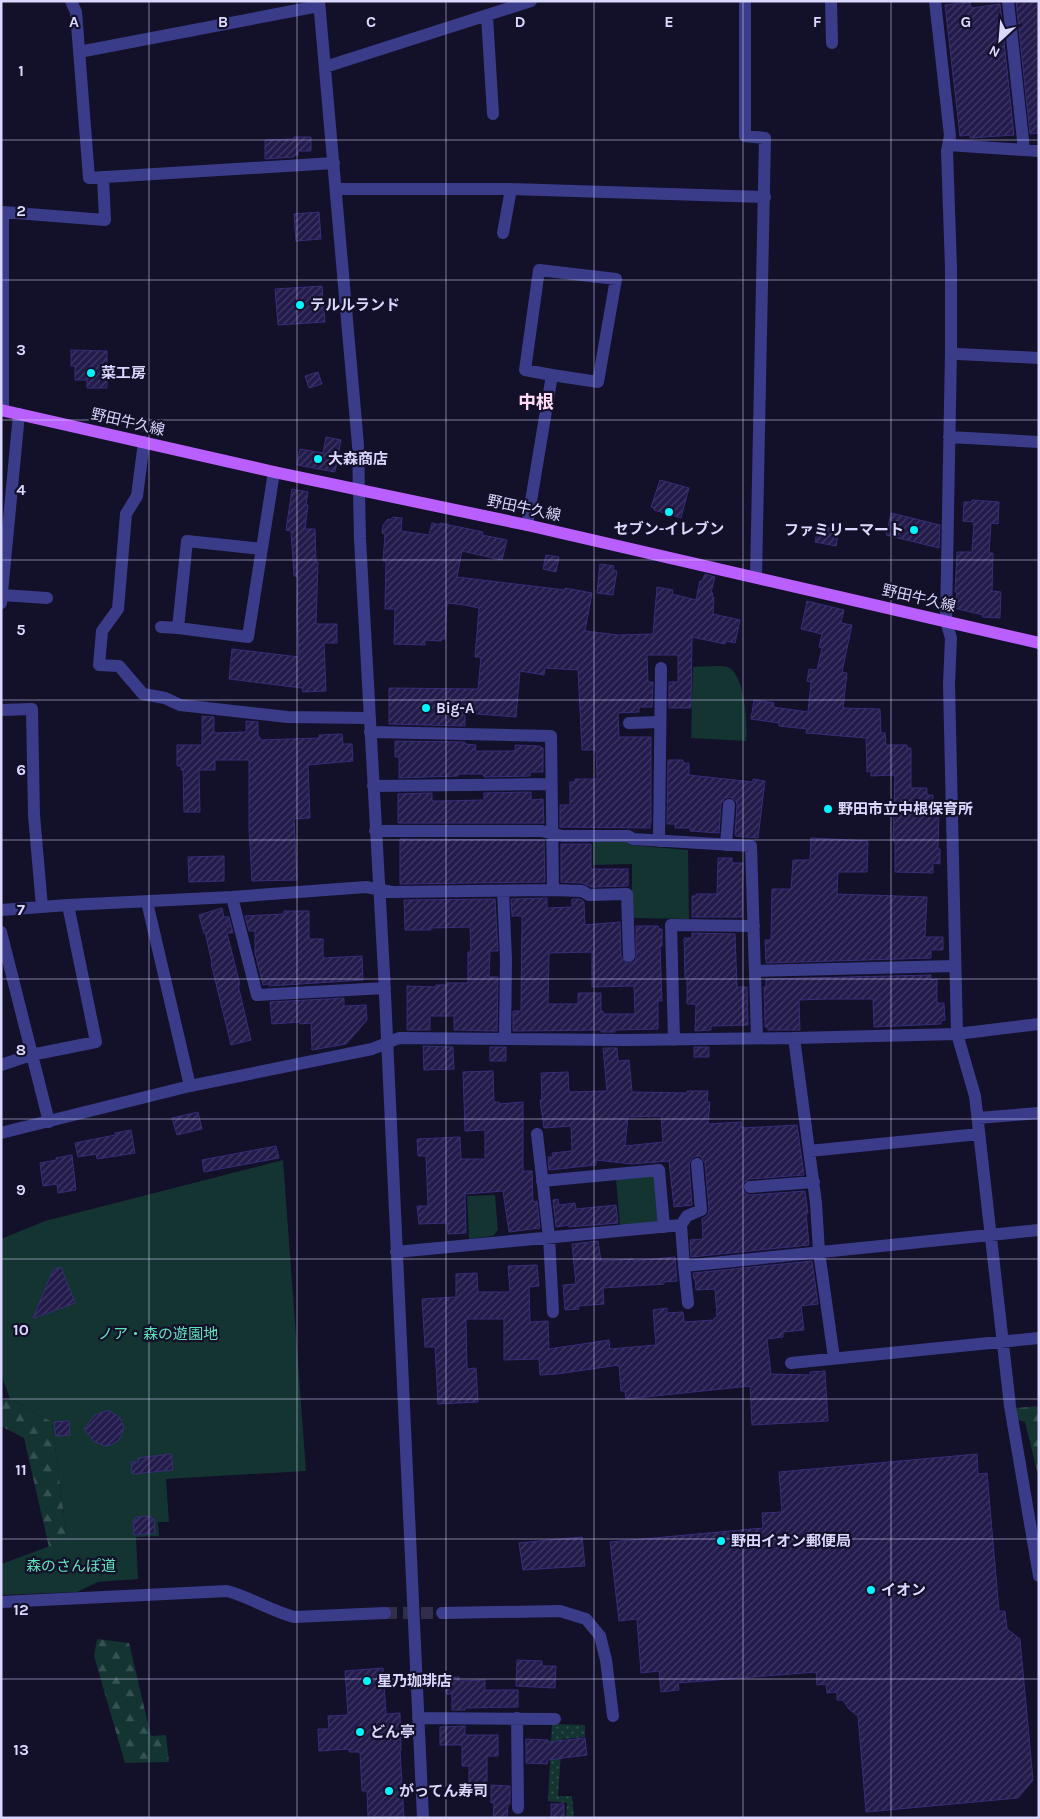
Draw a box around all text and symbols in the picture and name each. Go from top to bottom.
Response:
text: A [69,12,79,31]
text: B [218,12,228,31]
text: C [366,12,376,31]
text: D [515,12,526,31]
text: E [664,12,674,31]
text: F [813,12,822,31]
text: G [961,12,971,31]
north arrow [975,15,1025,65]
text: N [986,41,1003,61]
text: 1 [18,61,24,80]
text: 2 [16,201,26,220]
place label: テルルランド [310,296,400,314]
marker: テルルランド [294,299,306,311]
text: 3 [16,340,26,359]
place label: 菜工房 [101,364,146,382]
marker: 菜工房 [85,367,97,379]
district label: 中根 [518,391,554,413]
street label: 野田牛久線 [89,405,167,439]
place label: 大森商店 [328,450,388,468]
marker: 大森商店 [312,453,324,465]
text: 4 [16,480,26,499]
street label: 野田牛久線 [485,491,563,525]
marker: セブン-イレブン [663,506,675,518]
place label: セブン-イレブン [614,520,724,538]
place label: ファミリーマート [784,521,904,539]
marker: ファミリーマート [908,524,920,536]
street label: 野田牛久線 [880,581,958,615]
text: 5 [16,620,26,639]
place label: Big-A [436,699,475,717]
marker: Big-A [420,702,432,714]
text: 6 [16,760,26,779]
place label: 野田市立中根保育所 [838,800,973,818]
marker: 野田市立中根保育所 [822,803,834,815]
text: 7 [17,900,25,919]
text: 8 [16,1040,26,1059]
text: 9 [16,1180,26,1199]
text: 10 [13,1320,29,1339]
park label: ノア・森の遊園地 [98,1325,218,1343]
text: 11 [15,1460,27,1479]
place label: 野田イオン郵便局 [731,1532,851,1550]
marker: 野田イオン郵便局 [715,1535,727,1547]
park label: 森のさんぽ道 [26,1557,116,1575]
place label: イオン [881,1581,926,1599]
marker: イオン [865,1584,877,1596]
text: 12 [13,1600,29,1619]
place label: 星乃珈琲店 [377,1672,452,1690]
marker: 星乃珈琲店 [361,1675,373,1687]
place label: どん亭 [370,1723,415,1741]
marker: どん亭 [354,1726,366,1738]
text: 13 [13,1740,29,1759]
place label: がってん寿司 [399,1782,488,1800]
marker: がってん寿司 [383,1785,395,1797]

